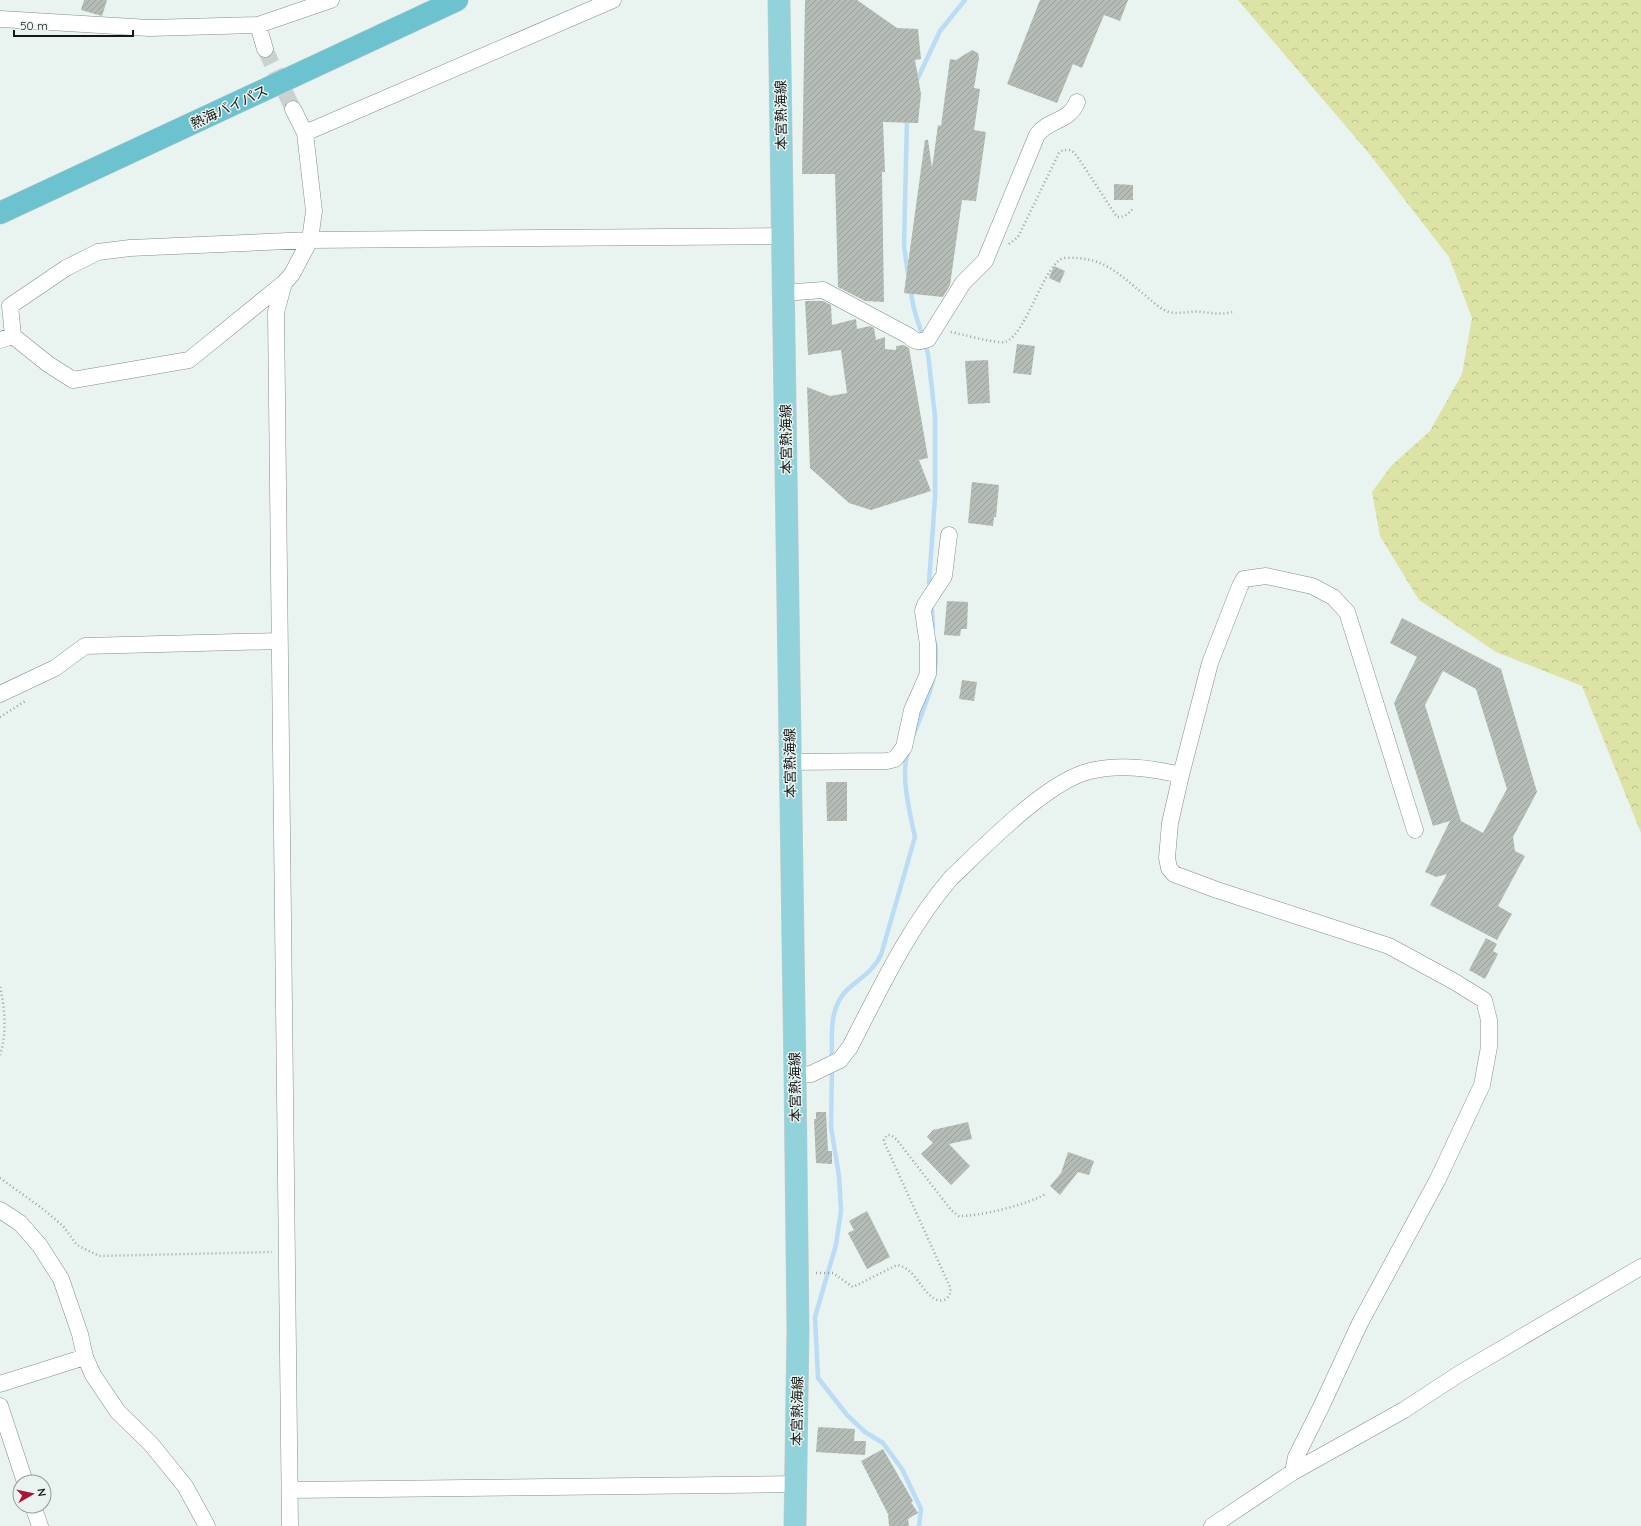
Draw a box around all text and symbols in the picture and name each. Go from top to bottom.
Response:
scale bar [14,12,133,38]
text: 50 m [20,18,48,33]
street label: 本宮熱海線 [771,80,791,150]
street label: 熱海バイパス [187,81,271,133]
street label: 本宮熱海線 [776,404,796,474]
street label: 本宮熱海線 [780,728,800,798]
street label: 本宮熱海線 [785,1052,805,1122]
street label: 本宮熱海線 [787,1376,807,1446]
north arrow [12,1474,52,1514]
text: N [34,1487,49,1498]

